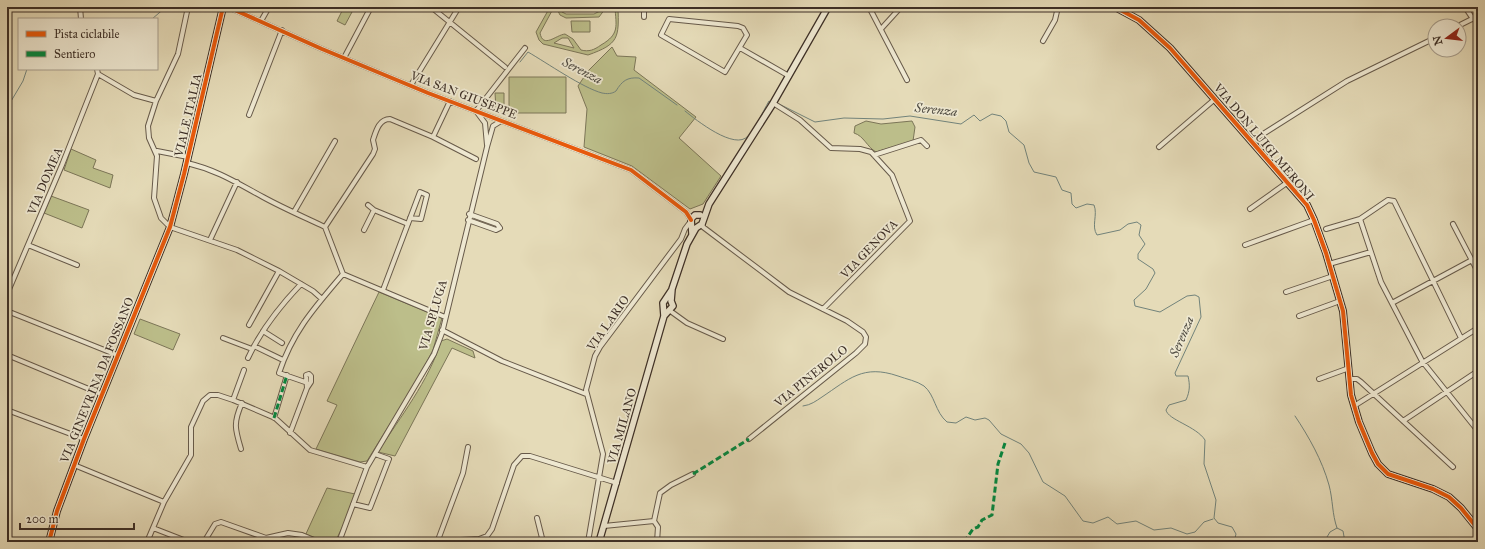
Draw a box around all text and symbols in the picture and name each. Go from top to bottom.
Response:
legend [18,18,158,70]
north arrow [1427,18,1467,58]
text: Pista ciclabile [54,27,119,41]
text: N [1430,34,1445,47]
text: Sentiero [54,47,95,61]
water label: Serenza [558,54,605,88]
street label: VIA SAN GIUSEPPE [408,68,520,122]
street label: VIALE ITALIA [171,72,204,159]
street label: VIA DON LUIGI MERONI [1210,80,1317,203]
water label: Serenza [913,100,958,120]
street label: VIA DOMEA [24,145,65,218]
street label: VIA GENOVA [837,217,900,282]
street label: VIA SPLUGA [416,278,450,353]
street label: VIA LARIO [583,293,632,354]
street label: VIA GINEVRINA DA FOSSANO [57,295,137,466]
water label: Serenza [1166,314,1198,361]
street label: VIA PINEROLO [771,342,850,410]
street label: VIA MILANO [604,386,640,466]
scale bar [20,505,134,531]
text: 200 m [26,512,59,526]

